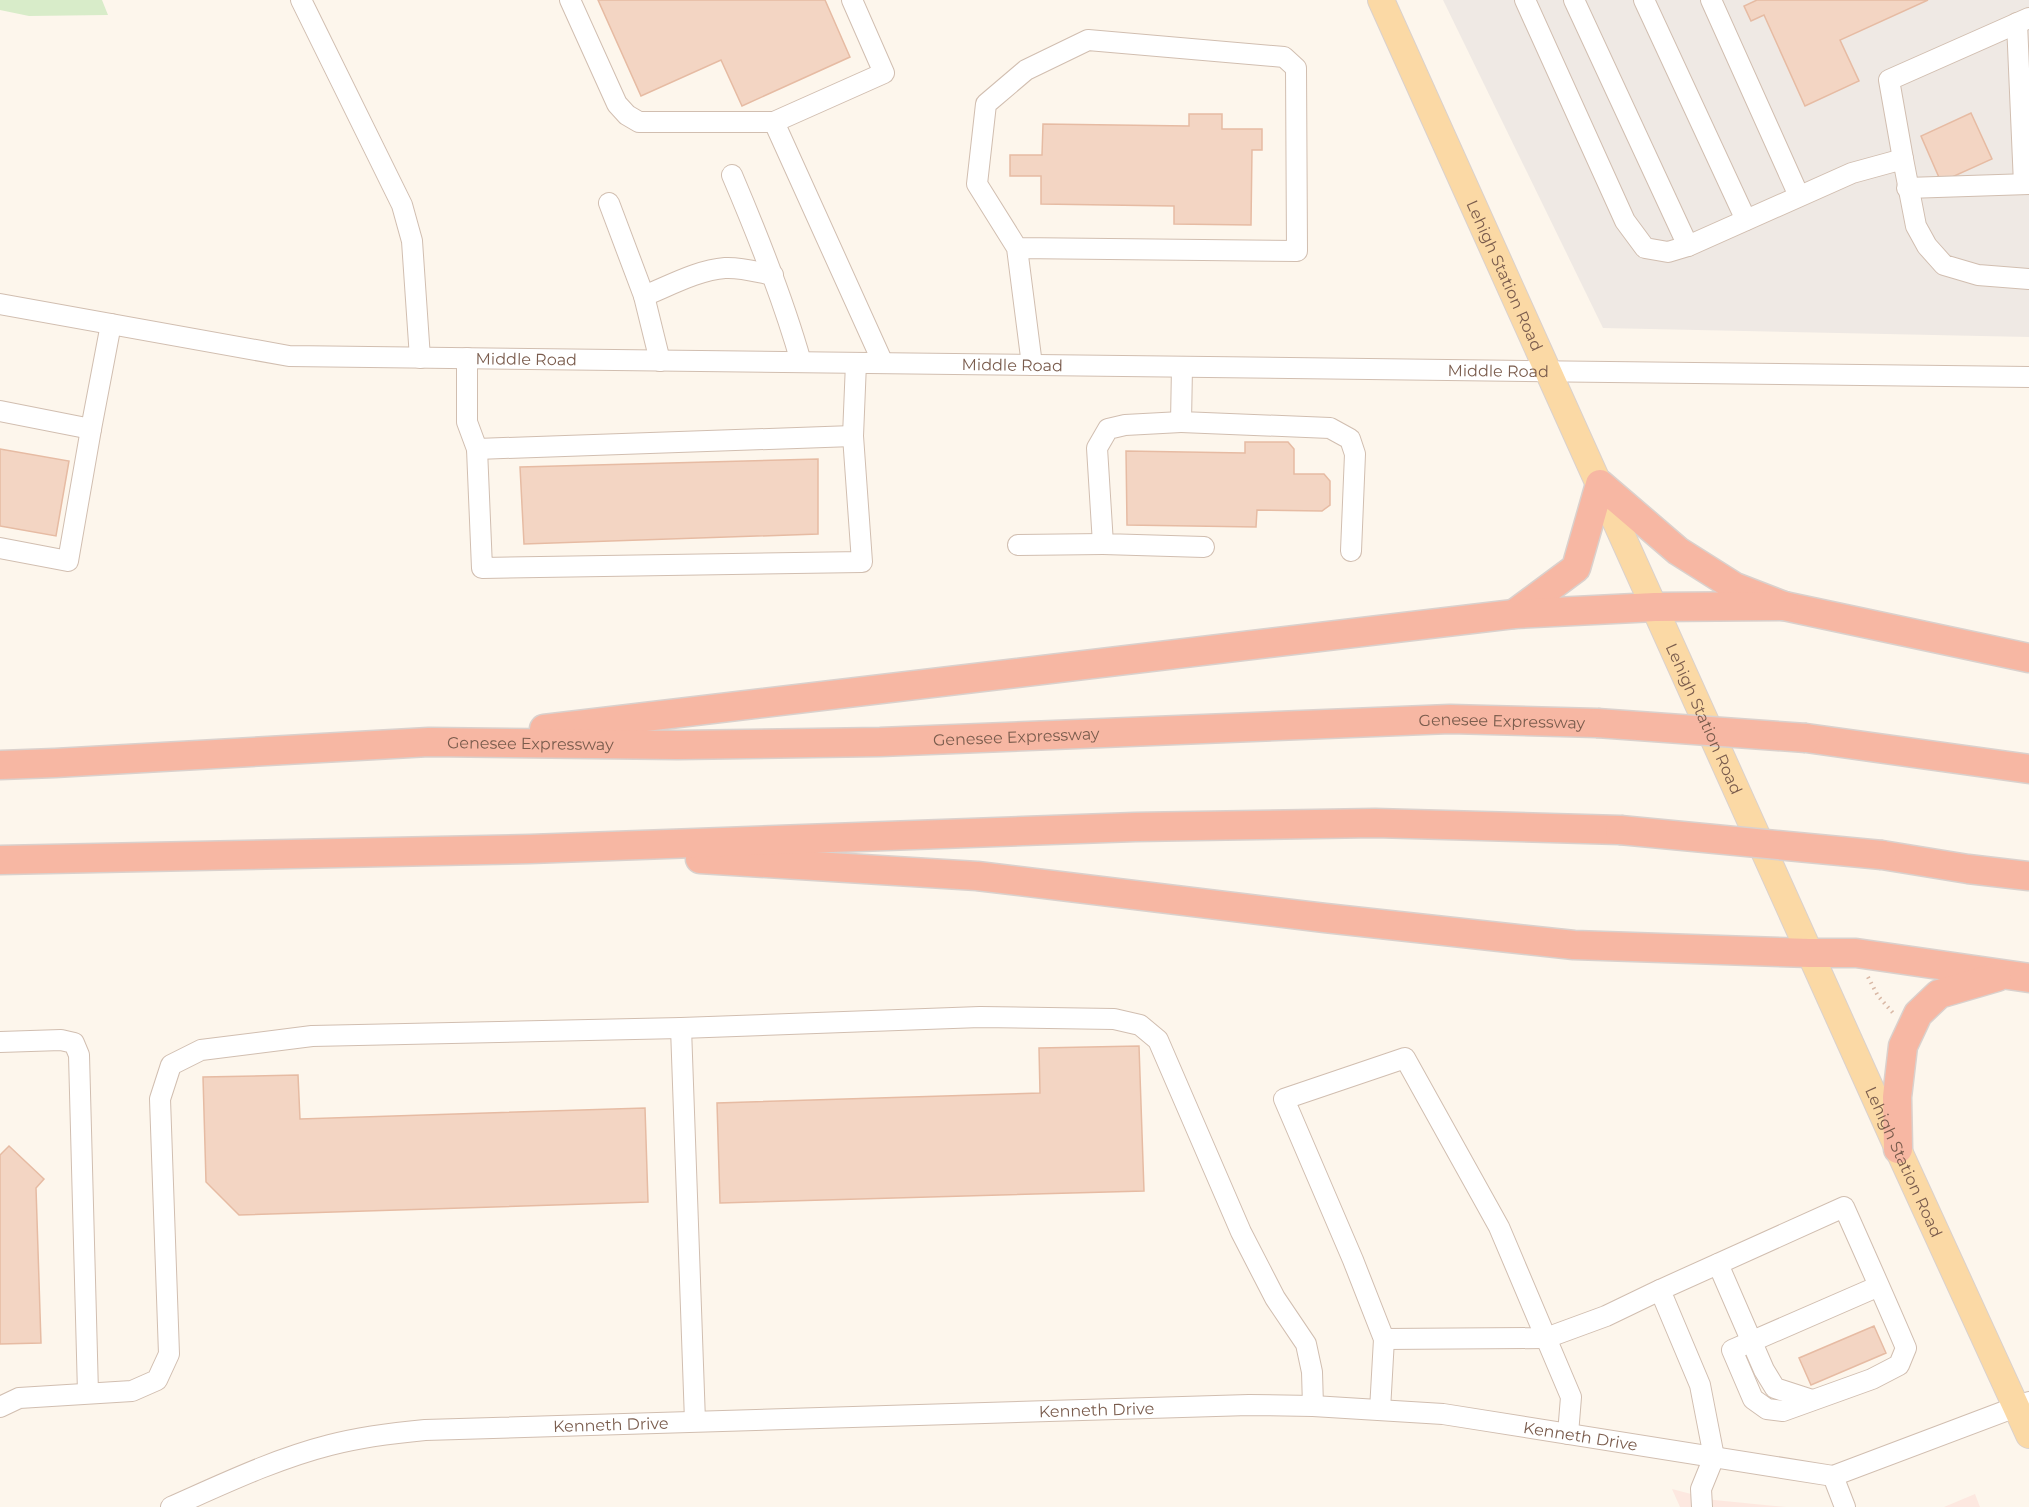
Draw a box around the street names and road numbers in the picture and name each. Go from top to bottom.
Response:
street label: Lehigh Station Road [1463,197,1547,354]
street label: Middle Road [476,349,577,369]
street label: Middle Road [962,355,1063,375]
street label: Middle Road [1447,360,1549,381]
street label: Lehigh Station Road [1662,640,1747,797]
street label: Genesee Expressway [1418,709,1586,732]
street label: Genesee Expressway [933,724,1100,749]
street label: Genesee Expressway [447,733,614,754]
street label: Lehigh Station Road [1862,1083,1947,1240]
street label: Kenneth Drive [1039,1398,1155,1421]
street label: Kenneth Drive [553,1413,669,1436]
street label: Kenneth Drive [1522,1417,1639,1454]

